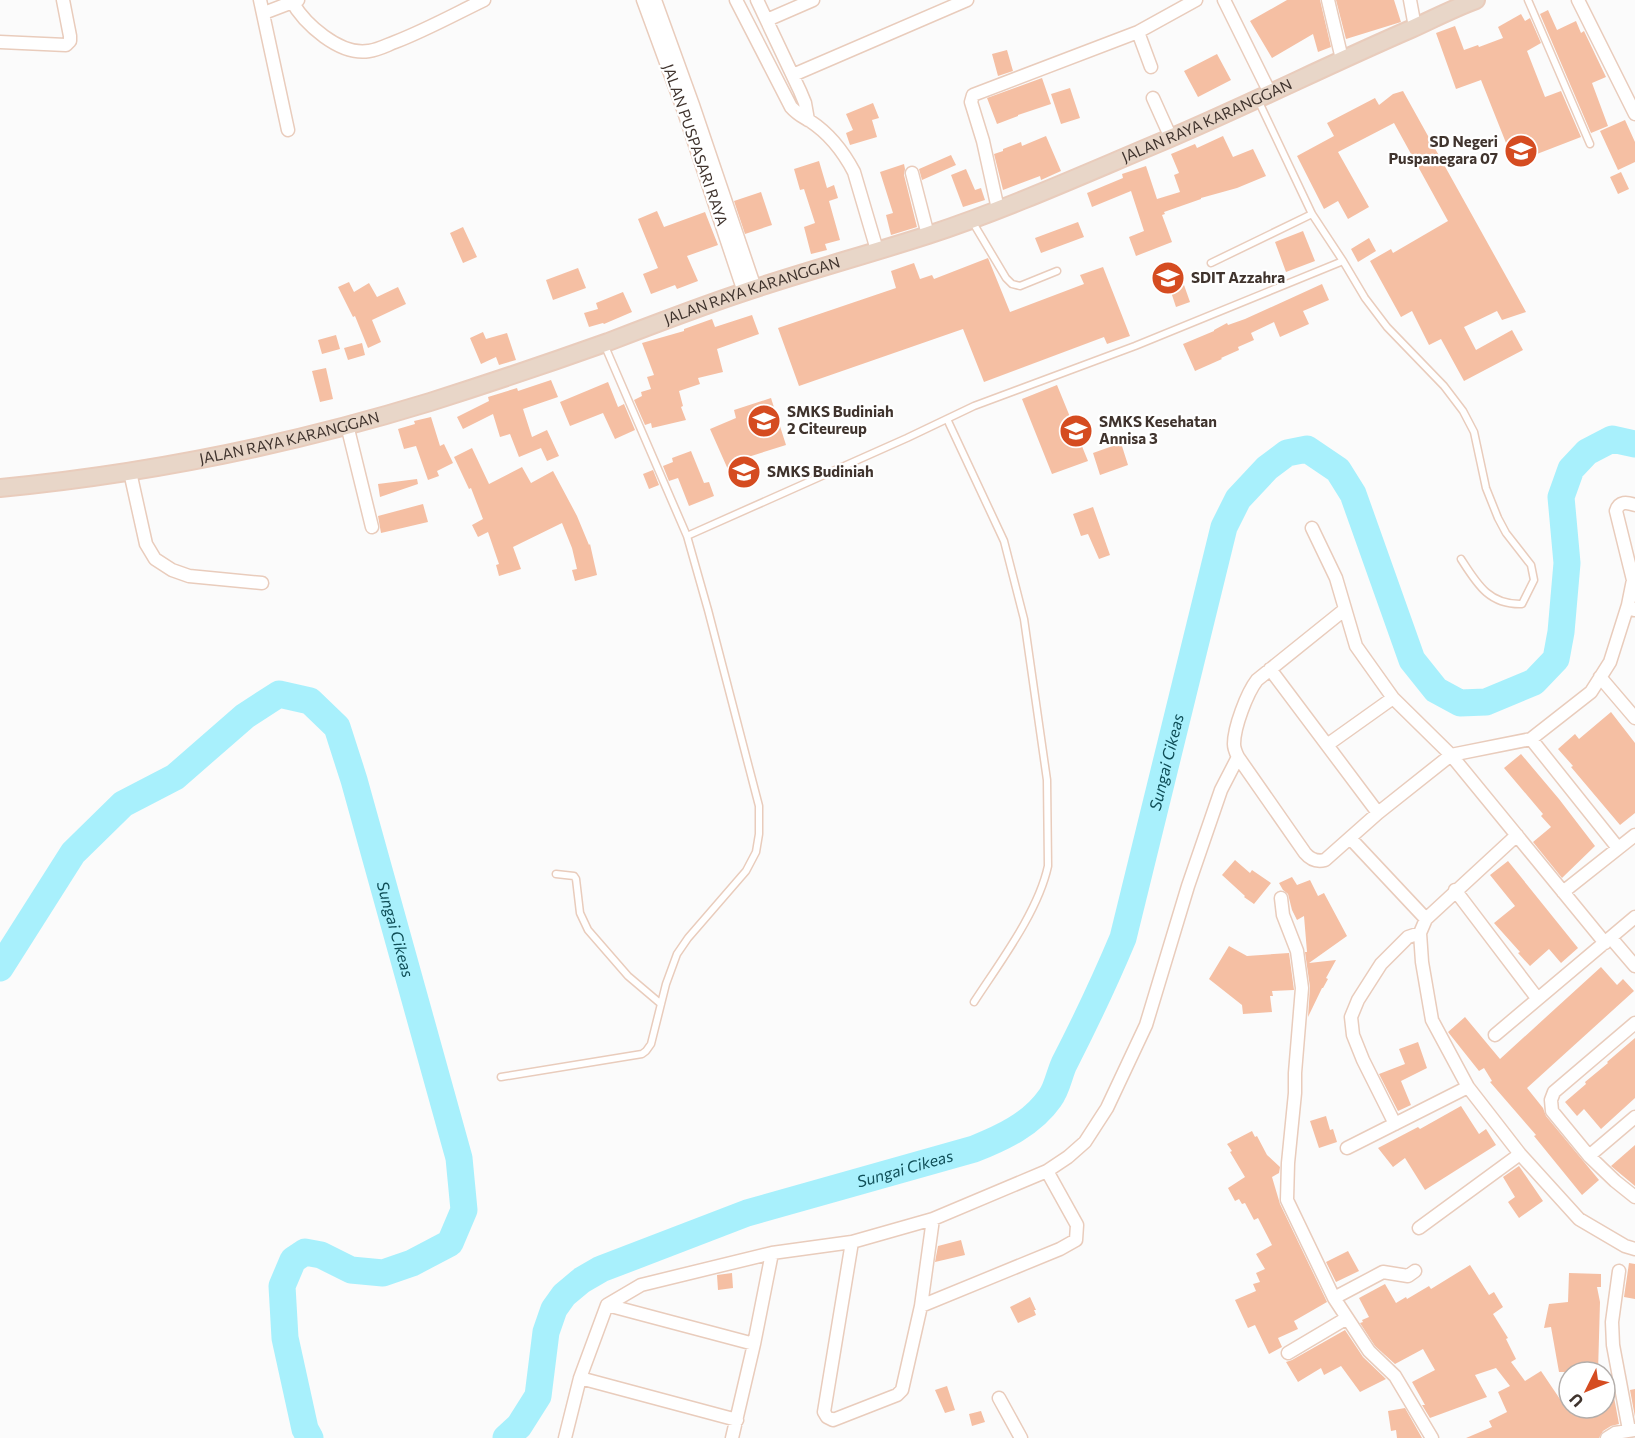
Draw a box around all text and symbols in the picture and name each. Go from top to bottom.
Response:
street label: JALAN PUSPASARI RAYA [660,61,732,228]
street label: JALAN RAYA KARANGGAN [1119,74,1294,166]
place label: SD Negeri Puspanegara 07 [1388,132,1498,167]
school or university icon: SD Negeri Puspanegara 07 [1503,133,1539,169]
street label: JALAN RAYA KARANGGAN [661,252,842,328]
school or university icon: SDIT Azzahra [1150,260,1186,296]
place label: SDIT Azzahra [1191,268,1285,286]
place label: SMKS Budiniah 2 Citeureup [787,402,894,437]
school or university icon: SMKS Budiniah 2 Citeureup [746,403,782,439]
street label: JALAN RAYA KARANGGAN [198,407,381,467]
place label: SMKS Kesehatan Annisa 3 [1099,412,1217,447]
school or university icon: SMKS Kesehatan Annisa 3 [1058,413,1094,449]
school or university icon: SMKS Budiniah [726,454,762,490]
place label: SMKS Budiniah [767,462,874,480]
water label: Sungai Cikeas [1145,711,1187,812]
water label: Sungai Cikeas [374,879,418,979]
water label: Sungai Cikeas [854,1145,955,1191]
north arrow [1557,1360,1617,1420]
text: U [1565,1390,1587,1411]

